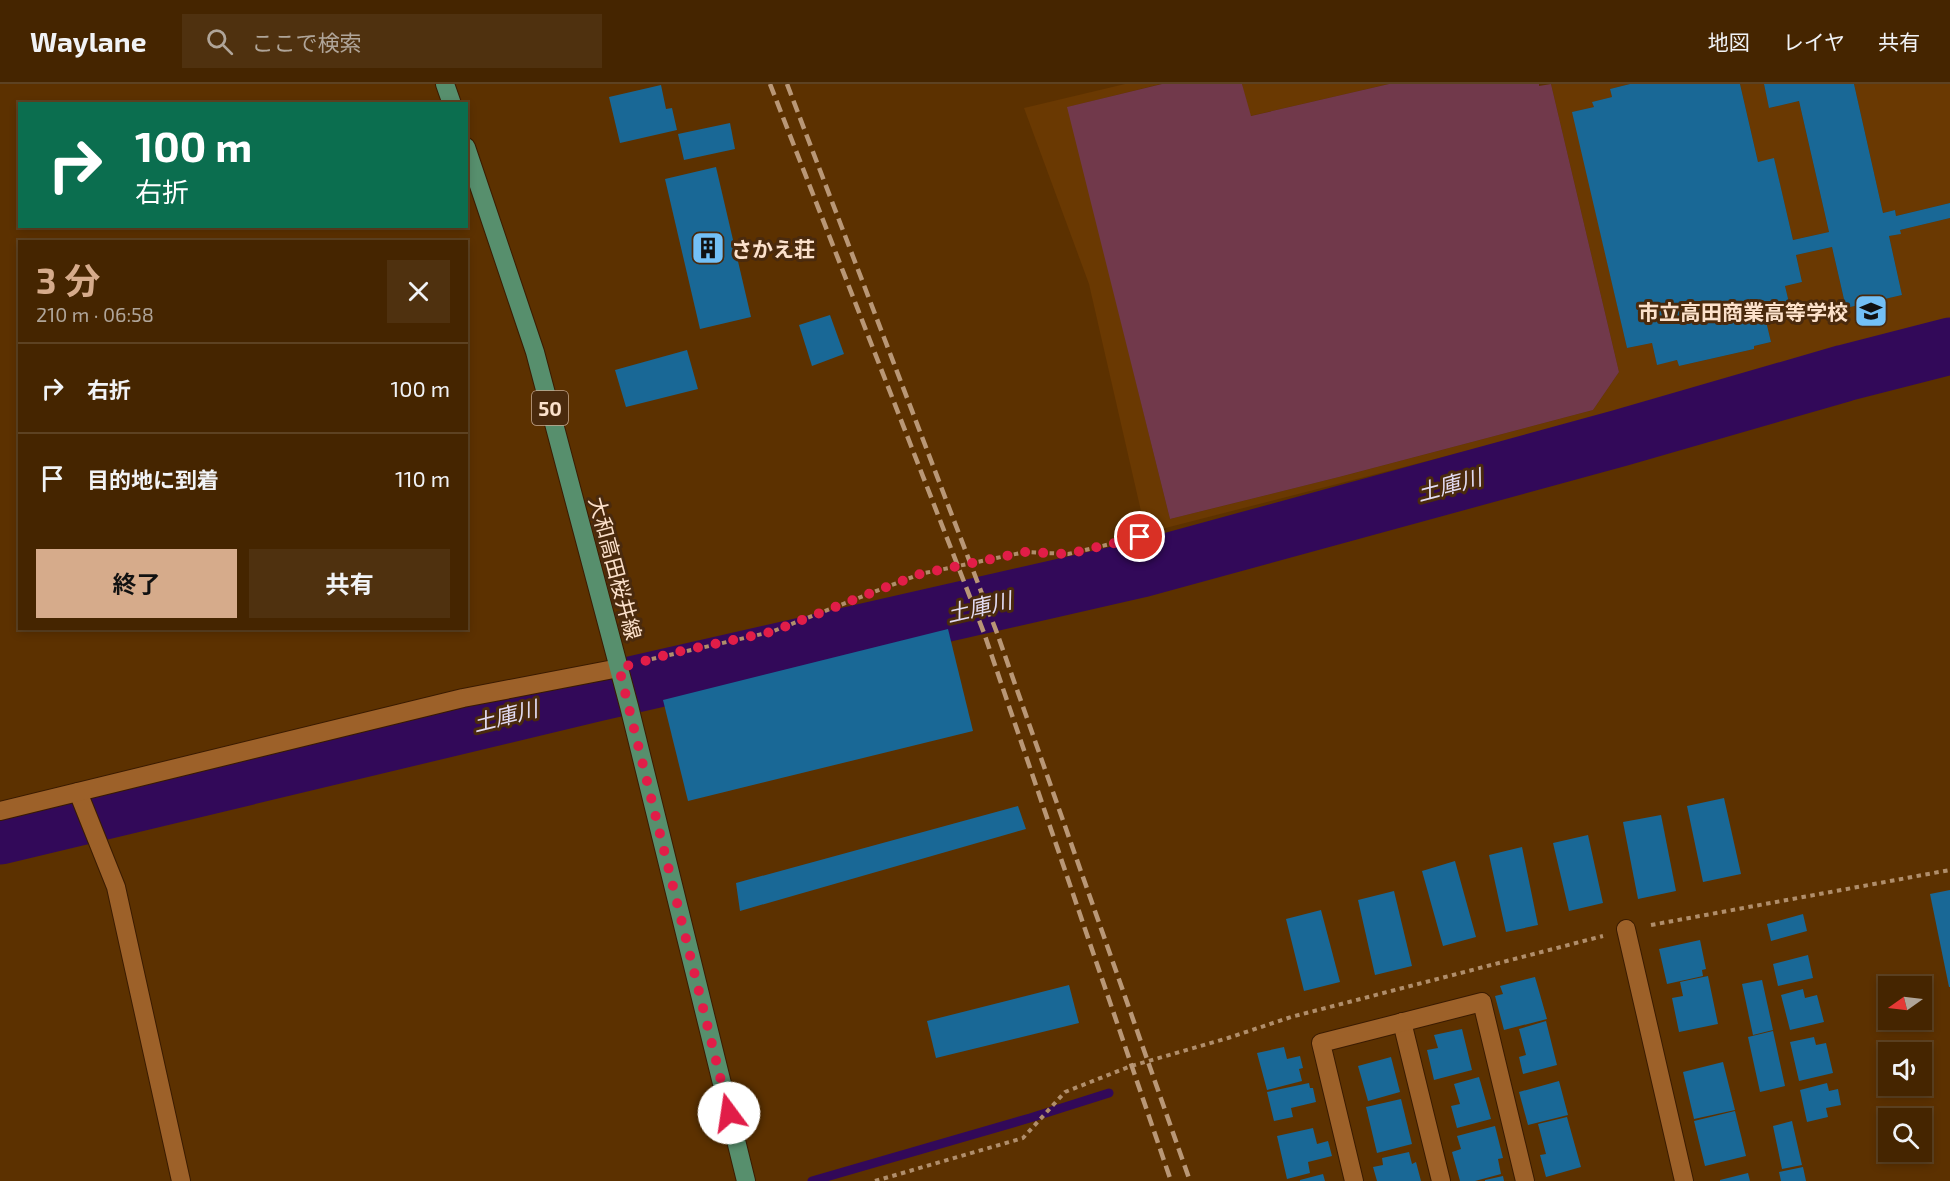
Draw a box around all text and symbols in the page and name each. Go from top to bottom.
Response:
search box [182,14,602,68]
text: Waylane [30,24,146,58]
icon: search [203,25,236,58]
text: ここで検索 [251,29,361,55]
text: 地図 [1708,29,1750,54]
text: レイヤ [1783,29,1845,54]
text: 共有 [1878,29,1920,54]
text: 100 m [135,120,252,170]
icon: right [36,126,114,204]
text: 右折 [135,175,189,207]
building icon: さかえ荘 [690,230,726,266]
place label: さかえ荘 [731,236,815,261]
text: 3 分 [36,258,100,301]
button: close [387,260,450,323]
school or university icon: 市立高田商業高等学校 [1853,293,1889,329]
place label: 市立高田商業高等学校 [1638,299,1848,324]
text: 210 m · 06:58 [36,302,154,326]
icon: right [36,372,69,405]
text: 100 m [391,375,450,401]
text: 右折 [87,376,131,402]
road number: 50 [532,391,568,425]
icon: arrive [36,462,69,495]
water label: 土庫川 [1414,462,1486,505]
text: 110 m [395,465,450,491]
text: 目的地に到着 [87,466,219,492]
street label: 大和高田桜井線 [585,494,647,642]
pin [1114,511,1165,562]
icon: arrive [1123,520,1156,553]
button: 終了 [36,549,237,618]
button: 共有 [249,549,450,618]
water label: 土庫川 [944,585,1016,626]
water label: 土庫川 [470,694,542,736]
north arrow [1878,976,1932,1030]
map controls [1878,976,1932,1162]
button: sound [1878,1042,1932,1096]
position arrow [697,1081,761,1145]
button: search [1878,1108,1932,1162]

